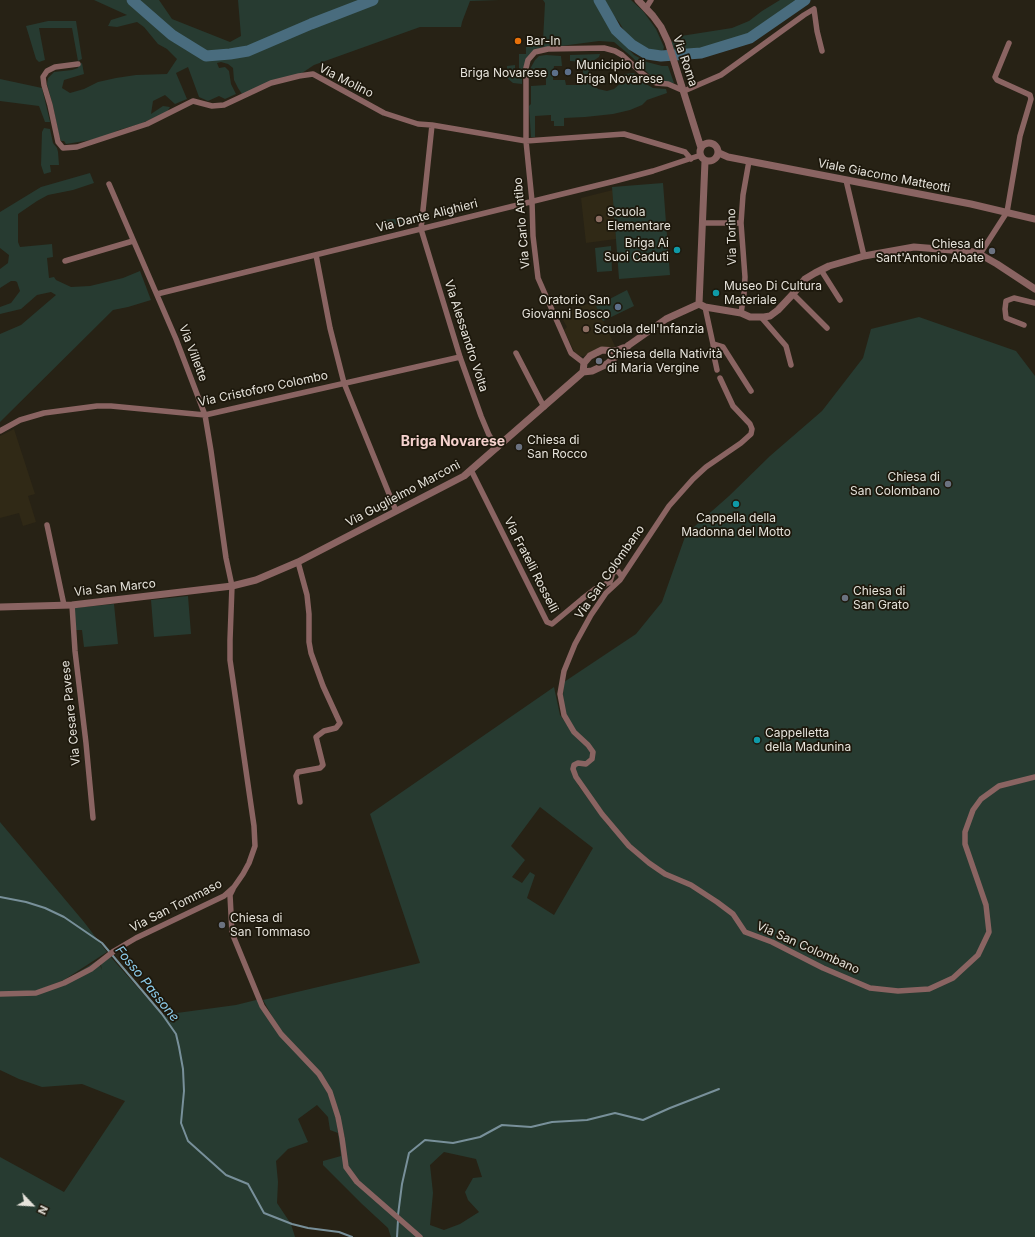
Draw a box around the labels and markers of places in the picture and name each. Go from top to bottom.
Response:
place label: Bar-In [526,34,560,48]
marker: Bar-In [513,36,523,46]
place label: Municipio di Briga Novarese [576,58,663,86]
place label: Briga Novarese [460,66,547,80]
marker: Municipio di Briga Novarese [563,67,573,77]
marker: Briga Novarese [550,68,560,78]
place label: Scuola Elementare [607,205,671,233]
marker: Scuola Elementare [594,214,604,224]
place label: Briga Ai Suoi Caduti [604,236,669,264]
place label: Chiesa di Sant'Antonio Abate [876,237,984,265]
marker: Briga Ai Suoi Caduti [672,245,682,255]
marker: Chiesa di Sant'Antonio Abate [987,246,997,256]
place label: Museo Di Cultura Materiale [724,279,822,307]
marker: Museo Di Cultura Materiale [711,288,721,298]
place label: Oratorio San Giovanni Bosco [522,293,610,321]
marker: Oratorio San Giovanni Bosco [613,302,623,312]
place label: Scuola dell'Infanzia [594,322,704,336]
marker: Scuola dell'Infanzia [581,324,591,334]
place label: Chiesa della Natività di Maria Vergine [607,347,722,375]
marker: Chiesa della Natività di Maria Vergine [594,356,604,366]
place label: Chiesa di San Rocco [527,433,588,461]
marker: Chiesa di San Rocco [514,442,524,452]
place label: Chiesa di San Colombano [850,470,940,498]
marker: Chiesa di San Colombano [943,479,953,489]
marker: Cappella della Madonna del Motto [731,499,741,509]
place label: Cappella della Madonna del Motto [681,511,791,539]
place label: Chiesa di San Grato [853,584,909,612]
marker: Chiesa di San Grato [840,593,850,603]
place label: Cappelletta della Madunina [765,726,851,754]
marker: Cappelletta della Madunina [752,735,762,745]
place label: Chiesa di San Tommaso [230,911,310,939]
marker: Chiesa di San Tommaso [217,920,227,930]

